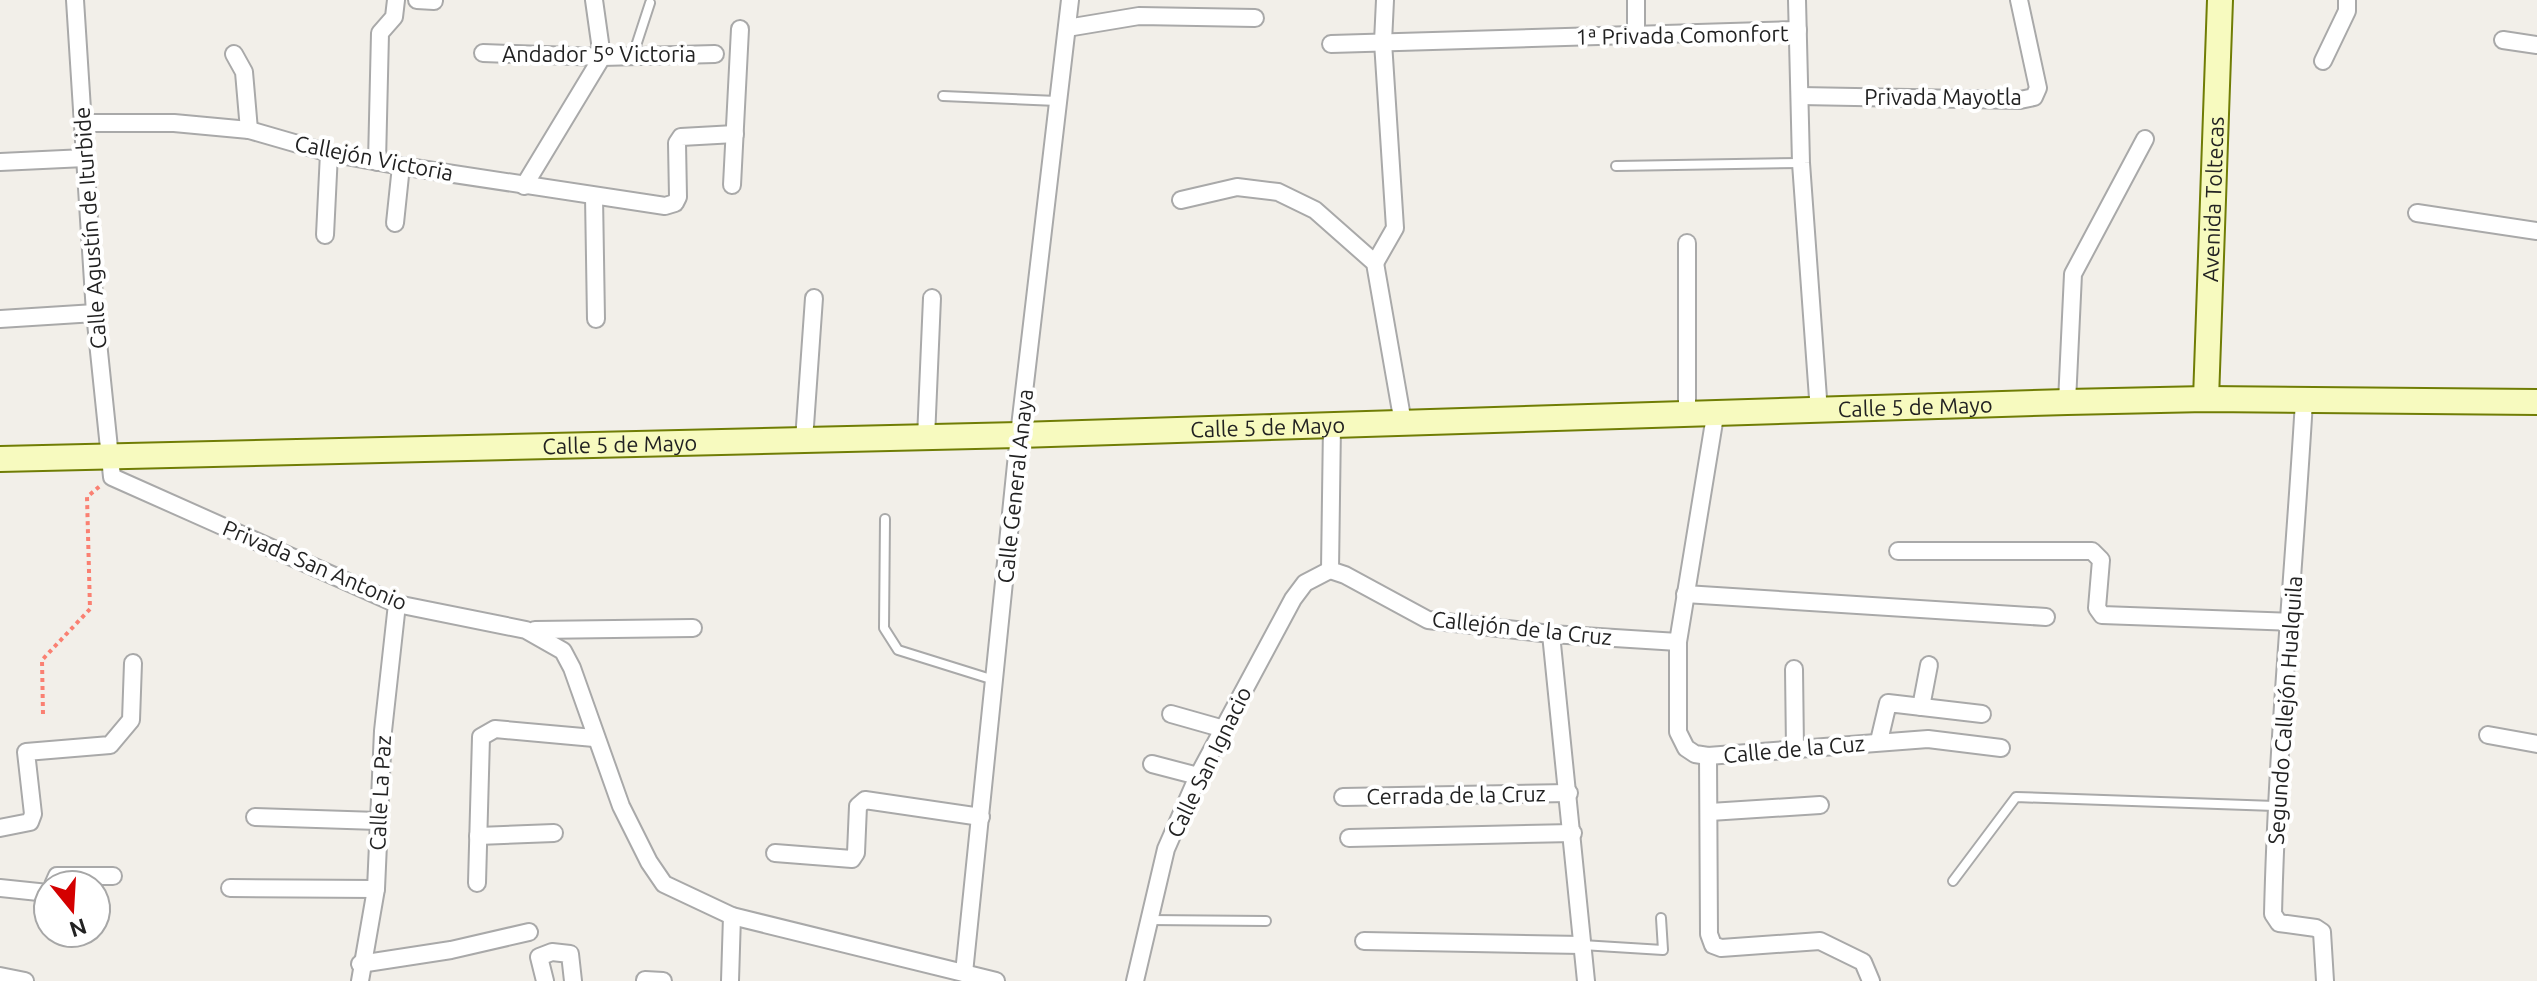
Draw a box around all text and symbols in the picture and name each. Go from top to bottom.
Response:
street label: 1ª Privada Comonfort [1575,20,1789,49]
street label: Andador 5º Victoria [502,41,696,66]
street label: Privada Mayotla [1864,84,2022,109]
street label: Calle Agustín de Iturbide [69,106,110,350]
street label: Avenida Toltecas [2197,116,2228,282]
street label: Callejón Victoria [293,130,456,185]
street label: Calle General Anaya [992,387,1037,584]
street label: Calle 5 de Mayo [1837,391,1993,421]
street label: Calle 5 de Mayo [1190,412,1345,442]
street label: Calle 5 de Mayo [542,430,698,458]
street label: Privada San Antonio [219,514,411,615]
street label: Segundo Callejón Hualquila [2263,575,2306,845]
street label: Callejón de la Cruz [1431,606,1613,649]
street label: Calle San Ignacio [1161,682,1256,841]
street label: Calle de la Cuz [1722,730,1866,767]
street label: Calle La Paz [364,735,395,851]
street label: Cerrada de la Cruz [1366,780,1546,809]
north arrow [32,869,112,949]
text: N [67,914,90,943]

